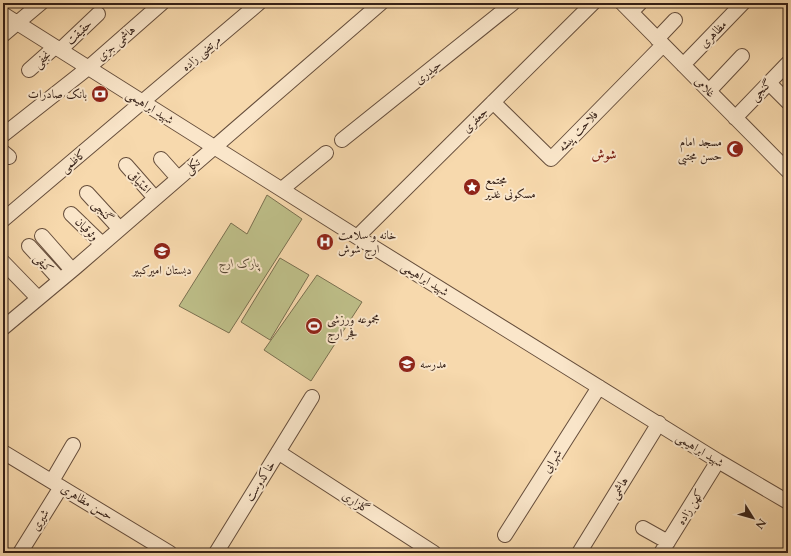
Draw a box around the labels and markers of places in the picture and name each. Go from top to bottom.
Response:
bank icon: بانک صادرات [90,84,110,104]
place label: بانک صادرات [28,86,87,102]
place label: مسجد امام حسن مجتبی [678,134,722,166]
mosque icon: مسجد امام حسن مجتبی [725,139,745,159]
place label: مجتمع مسکونی غدیر [483,172,536,202]
place icon: مجتمع مسکونی غدیر [462,177,482,197]
place label: خانه و سلامت ارج شوش [338,227,396,260]
hospital icon: خانه و سلامت ارج شوش [315,232,335,252]
school or university icon: دبستان امیرکبیر [152,241,172,261]
place label: دبستان امیرکبیر [130,262,192,278]
place label: مجموعه ورزشی فجر ارج [327,311,380,344]
sports icon: مجموعه ورزشی فجر ارج [304,316,324,336]
school or university icon: مدرسه [397,354,417,374]
place label: مدرسه [420,356,446,372]

